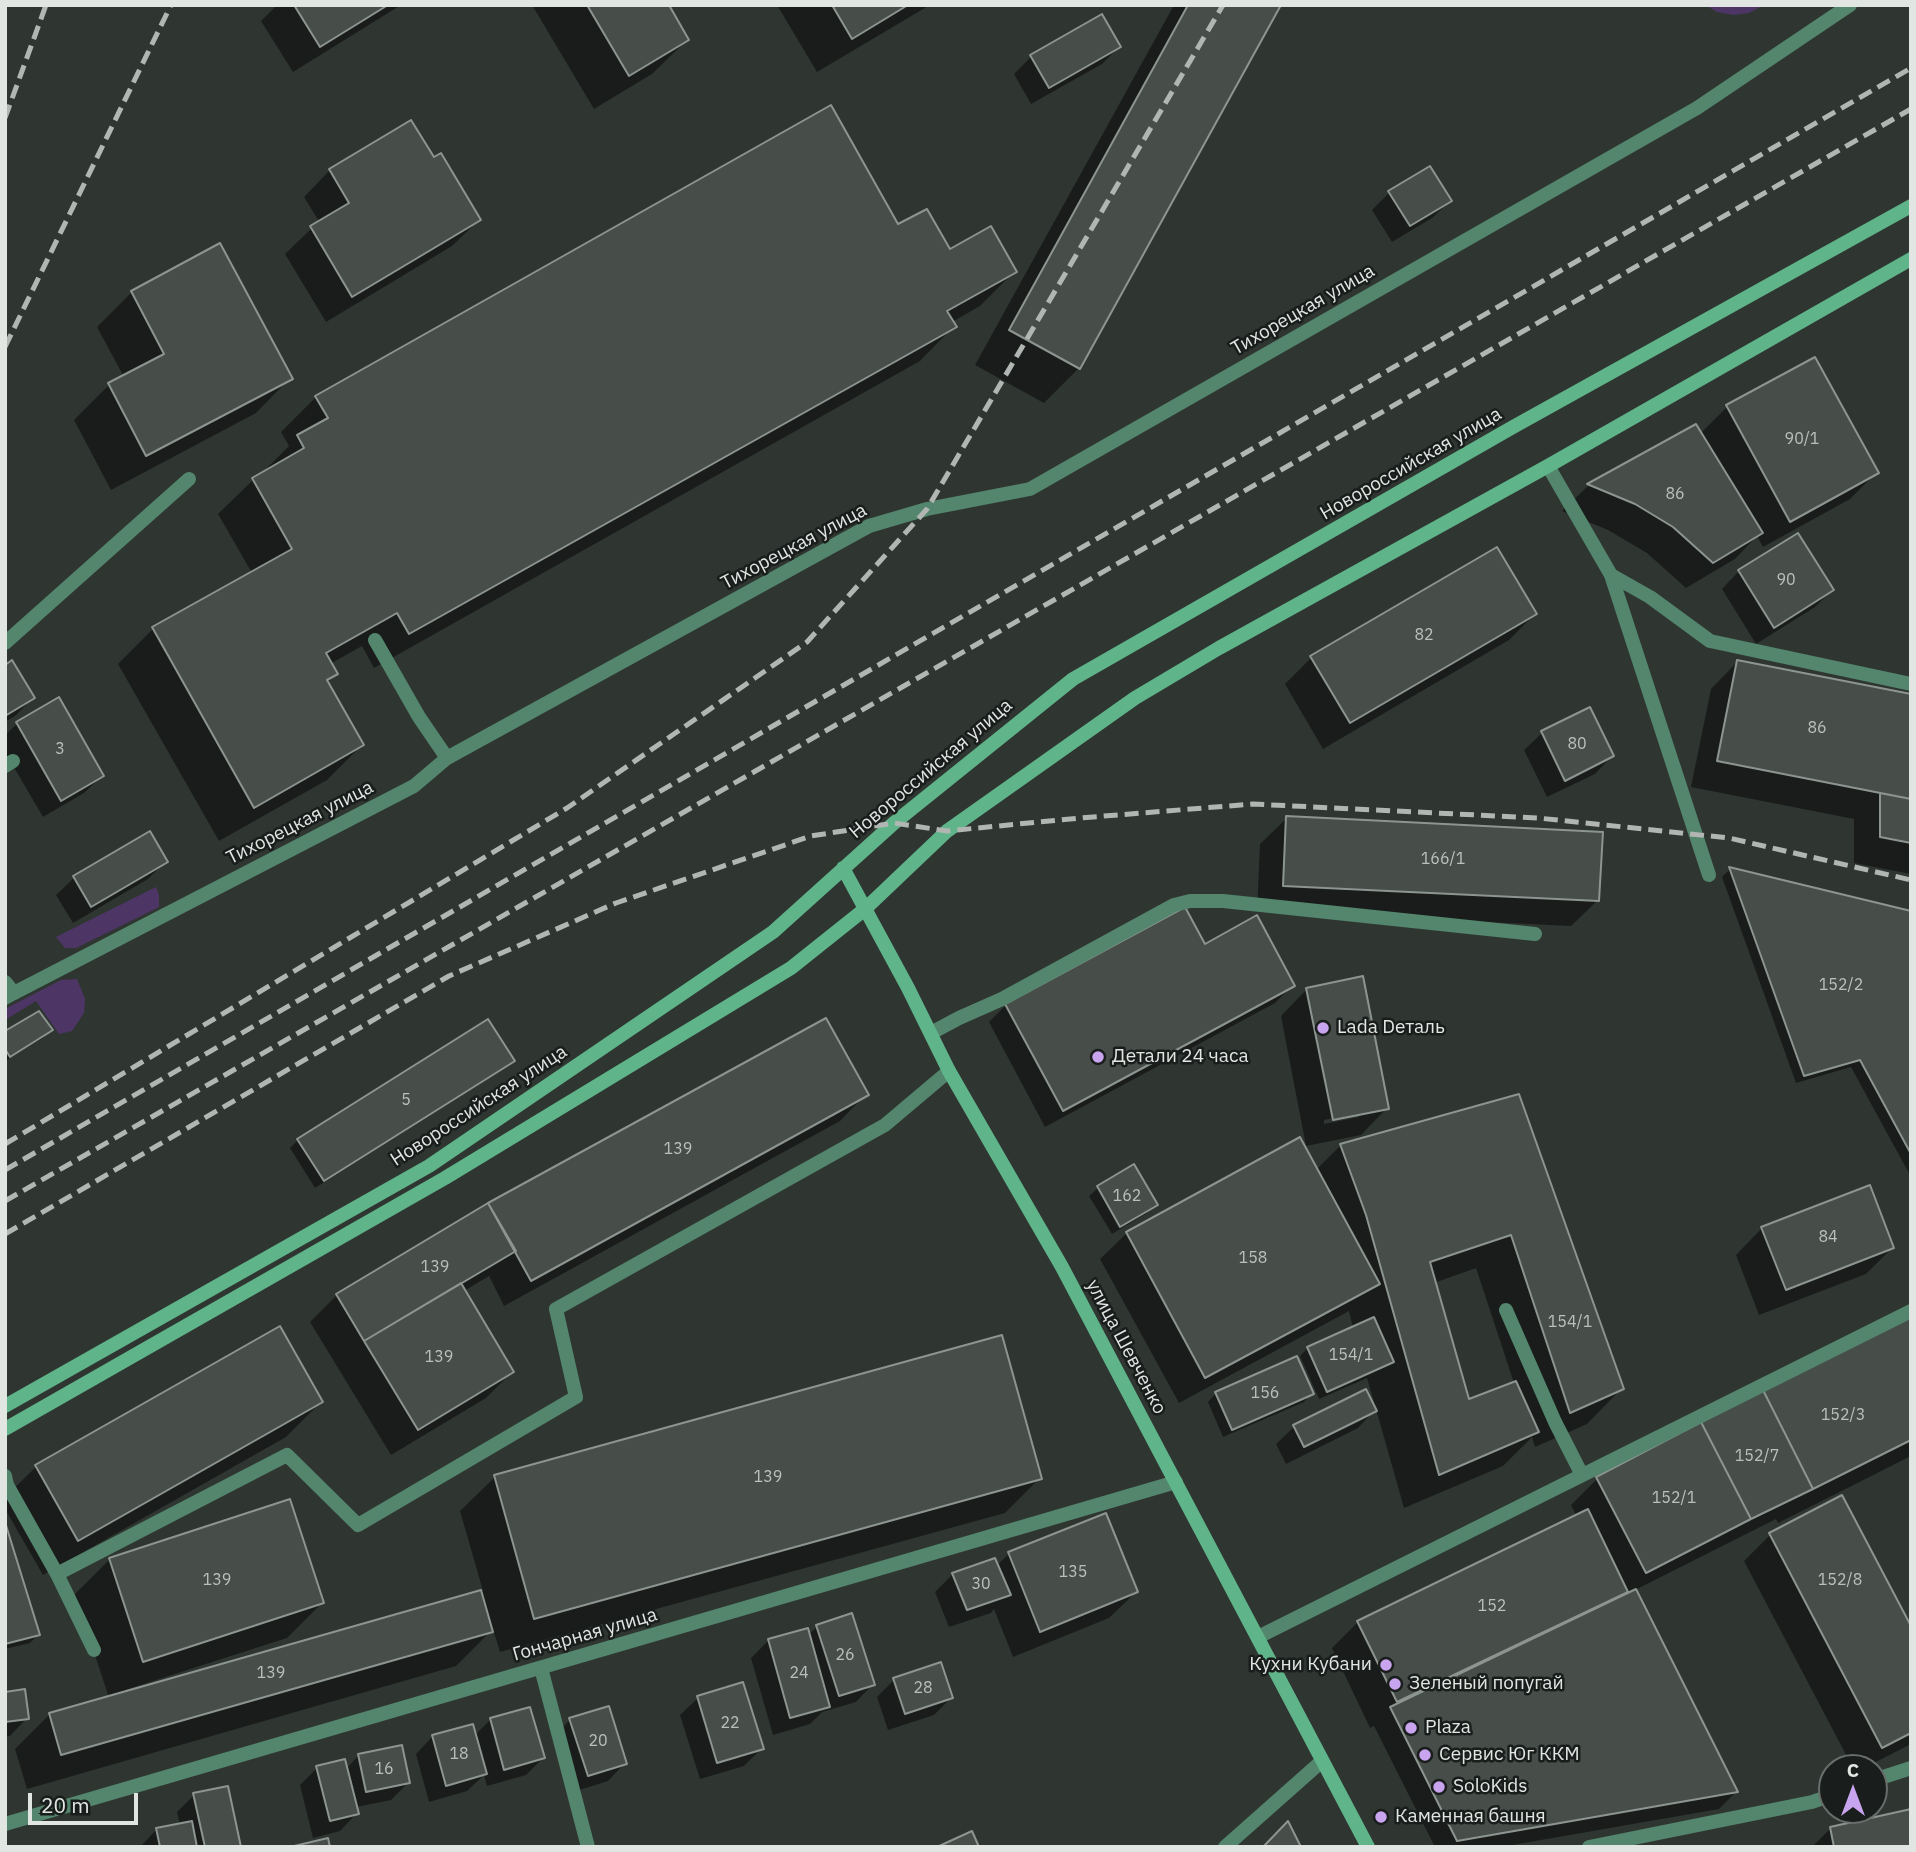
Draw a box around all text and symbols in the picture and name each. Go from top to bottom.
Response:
street label: Тихорецкая улица [1227,260,1379,360]
street label: Новороссийская улица [1316,403,1506,525]
house number: 90/1 [1785,429,1819,449]
house number: 86 [1665,484,1685,504]
street label: Тихорецкая улица [717,499,871,595]
house number: 90 [1776,570,1796,590]
house number: 82 [1414,625,1434,645]
street label: Новороссийская улица [845,694,1017,844]
house number: 86 [1807,718,1827,738]
house number: 80 [1567,734,1587,754]
house number: 3 [55,739,65,759]
street label: Тихорецкая улица [223,776,377,870]
house number: 166/1 [1421,849,1465,869]
house number: 152/2 [1819,975,1863,995]
place label: Lada Dеталь [1337,1017,1445,1039]
marker: Lada Dеталь [1315,1020,1331,1036]
street label: Новороссийская улица [387,1040,571,1172]
place label: Детали 24 часа [1112,1046,1249,1068]
marker: Детали 24 часа [1090,1049,1106,1065]
house number: 5 [401,1090,411,1110]
house number: 139 [664,1139,692,1159]
house number: 162 [1113,1186,1141,1206]
house number: 84 [1818,1227,1838,1247]
house number: 158 [1239,1248,1267,1268]
house number: 139 [421,1257,449,1277]
street label: улица Шевченко [1081,1276,1171,1418]
house number: 154/1 [1548,1312,1592,1332]
house number: 154/1 [1329,1345,1373,1365]
house number: 139 [425,1347,453,1367]
house number: 156 [1251,1383,1279,1403]
house number: 152/3 [1821,1405,1865,1425]
house number: 152/7 [1735,1446,1779,1466]
house number: 139 [754,1467,782,1487]
house number: 152/1 [1652,1488,1696,1508]
house number: 135 [1059,1562,1087,1582]
house number: 139 [203,1570,231,1590]
house number: 152/8 [1818,1570,1862,1590]
house number: 30 [971,1574,991,1594]
house number: 152 [1478,1596,1506,1616]
street label: Гончарная улица [510,1603,660,1667]
house number: 26 [835,1645,855,1665]
place label: Кухни Кубани [1249,1654,1372,1676]
marker: Кухни Кубани [1378,1657,1394,1673]
house number: 139 [257,1663,285,1683]
house number: 24 [789,1663,809,1683]
place label: Зеленый попугай [1409,1673,1564,1695]
marker: Зеленый попугай [1387,1676,1403,1692]
house number: 28 [913,1678,933,1698]
house number: 22 [720,1713,740,1733]
place label: Plaza [1425,1717,1471,1739]
marker: Plaza [1403,1720,1419,1736]
house number: 20 [588,1731,608,1751]
house number: 18 [449,1744,469,1764]
place label: Сервис Юг ККМ [1439,1744,1580,1766]
marker: Сервис Юг ККМ [1417,1747,1433,1763]
north arrow [1818,1754,1888,1824]
text: С [1847,1758,1859,1782]
house number: 16 [374,1759,394,1779]
place label: SoloKids [1453,1776,1528,1798]
scale bar [32,1778,142,1822]
marker: SoloKids [1431,1779,1447,1795]
text: 20 m [41,1791,90,1819]
place label: Каменная башня [1395,1806,1546,1828]
marker: Каменная башня [1373,1809,1389,1825]

